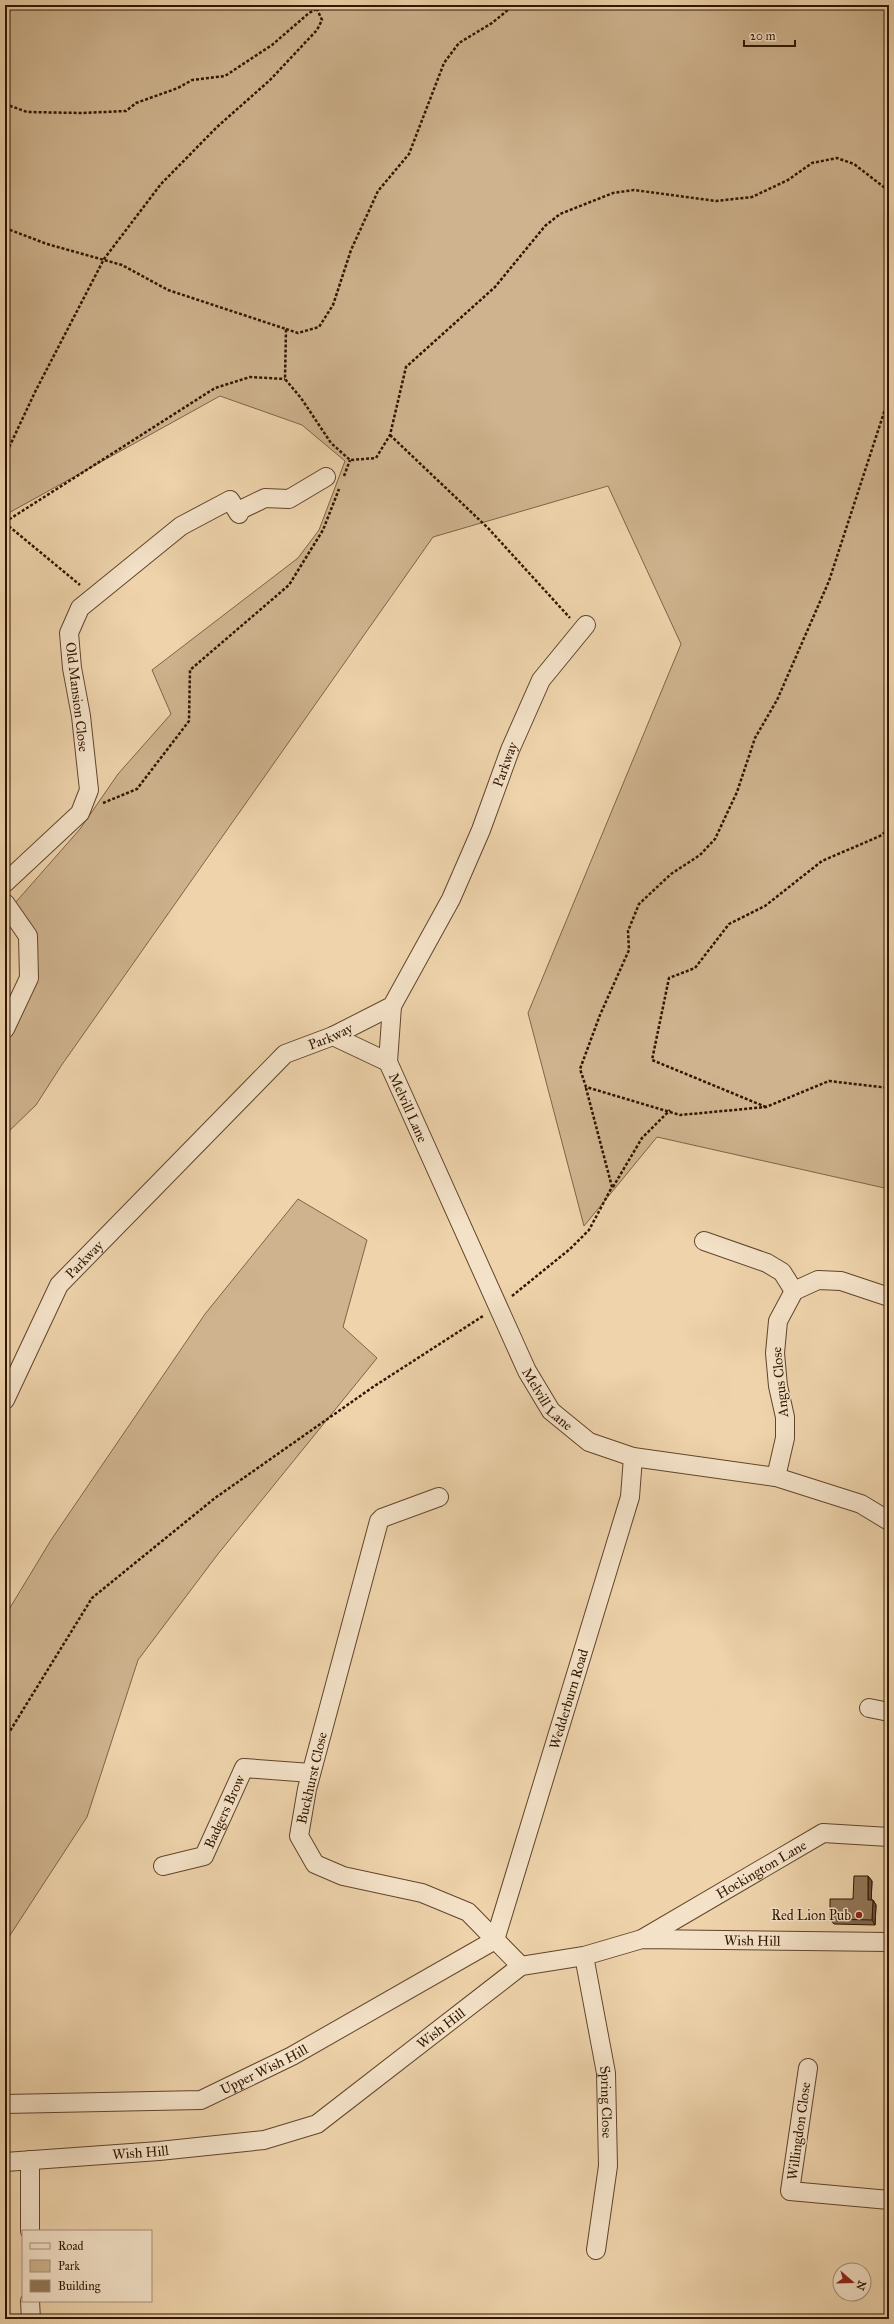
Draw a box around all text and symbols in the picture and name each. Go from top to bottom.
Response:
scale bar [744,22,795,48]
text: 20 m [750,29,776,43]
street label: Old Mansion Close [62,641,92,753]
street label: Parkway [489,739,521,789]
street label: Parkway [306,1019,356,1053]
street label: Melvill Lane [385,1070,432,1145]
street label: Parkway [62,1236,107,1282]
street label: Angus Close [768,1346,792,1419]
street label: Melvill Lane [519,1365,576,1434]
street label: Wedderburn Road [545,1647,592,1751]
street label: Buckhurst Close [293,1730,331,1826]
street label: Badgers Brow [200,1772,249,1851]
street label: Hockington Lane [713,1836,809,1902]
place label: Red Lion Pub [771,1907,851,1924]
marker: Red Lion Pub [854,1910,864,1920]
street label: Wish Hill [724,1931,781,1949]
street label: Wish Hill [413,2004,469,2052]
street label: Upper Wish Hill [217,2040,311,2098]
street label: Spring Close [596,2064,616,2139]
street label: Willingdon Close [784,2081,814,2181]
street label: Wish Hill [112,2141,170,2163]
legend [22,2230,152,2302]
text: Road [58,2239,84,2253]
text: Park [58,2259,80,2273]
north arrow [832,2262,872,2302]
text: Building [58,2279,101,2294]
text: N [853,2279,869,2292]

